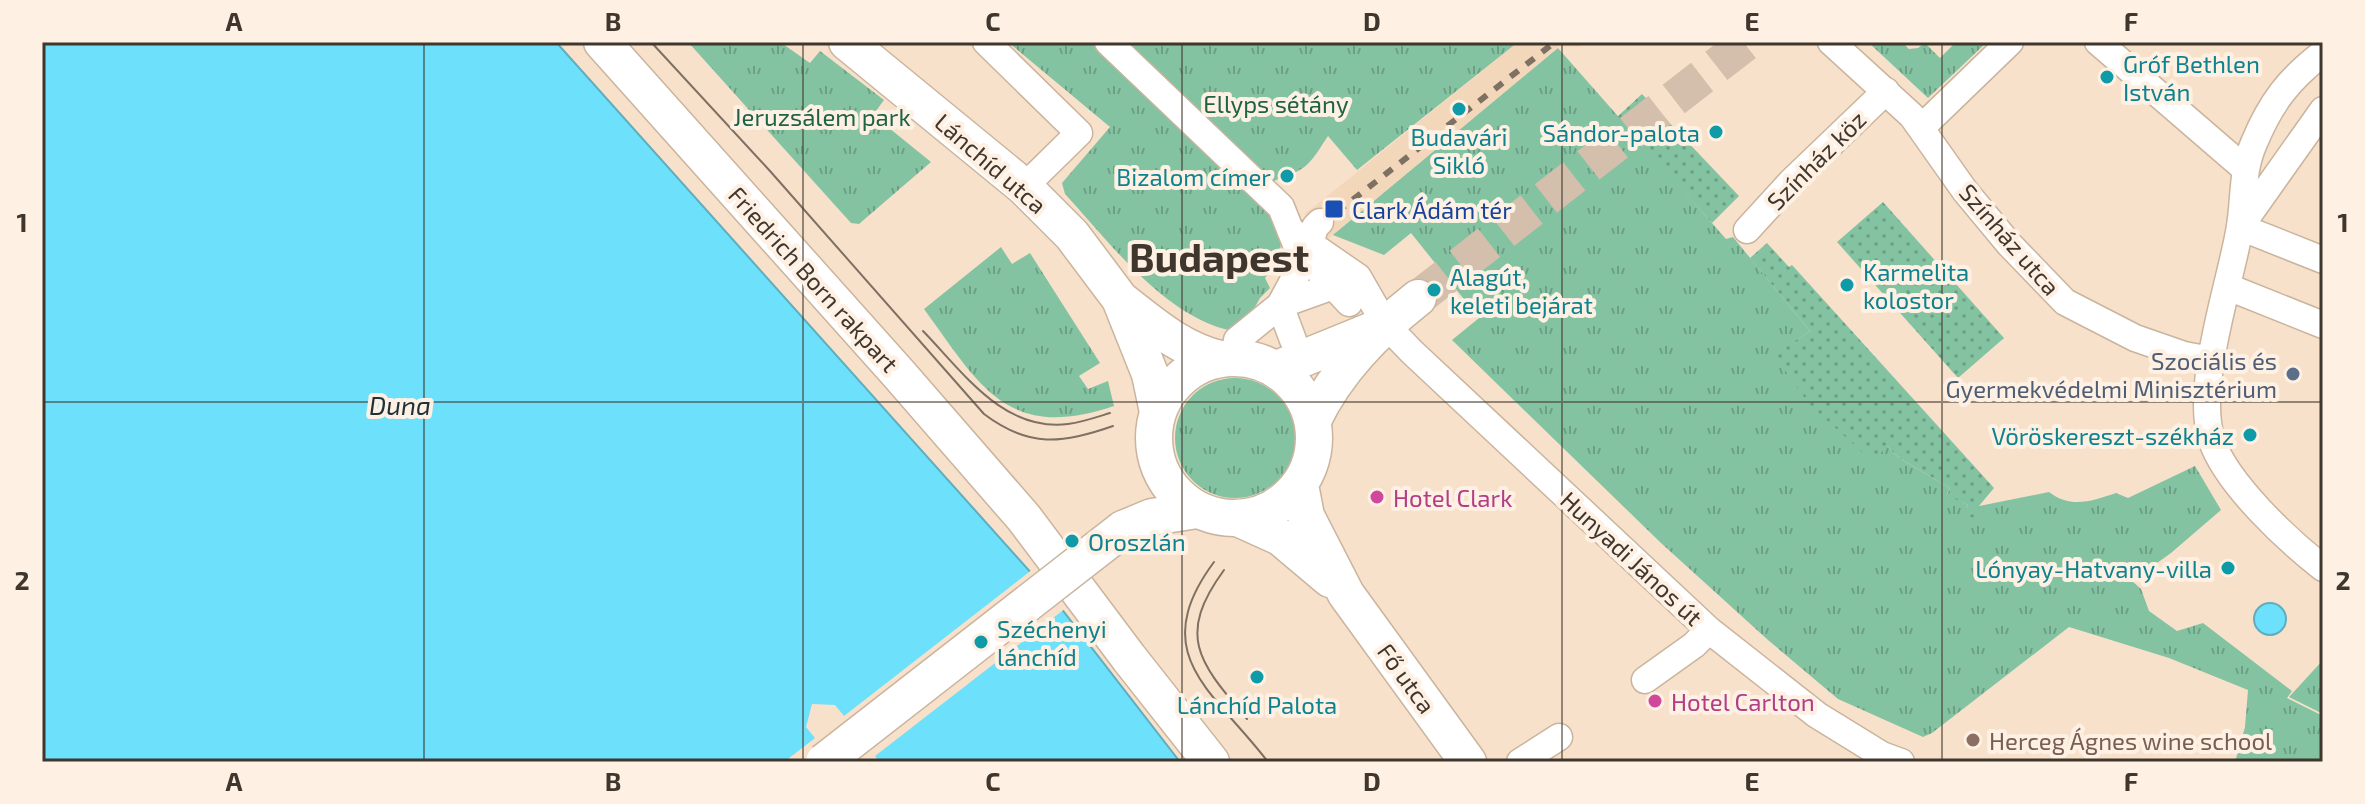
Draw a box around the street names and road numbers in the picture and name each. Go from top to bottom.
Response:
street label: Színház köz [1760,104,1872,216]
street label: Lánchíd utca [929,107,1053,219]
street label: Színház utca [1954,177,2066,301]
street label: Friedrich Born rakpart [723,180,905,378]
street label: Hunyadi János út [1555,485,1709,631]
street label: Fő utca [1372,637,1442,719]

